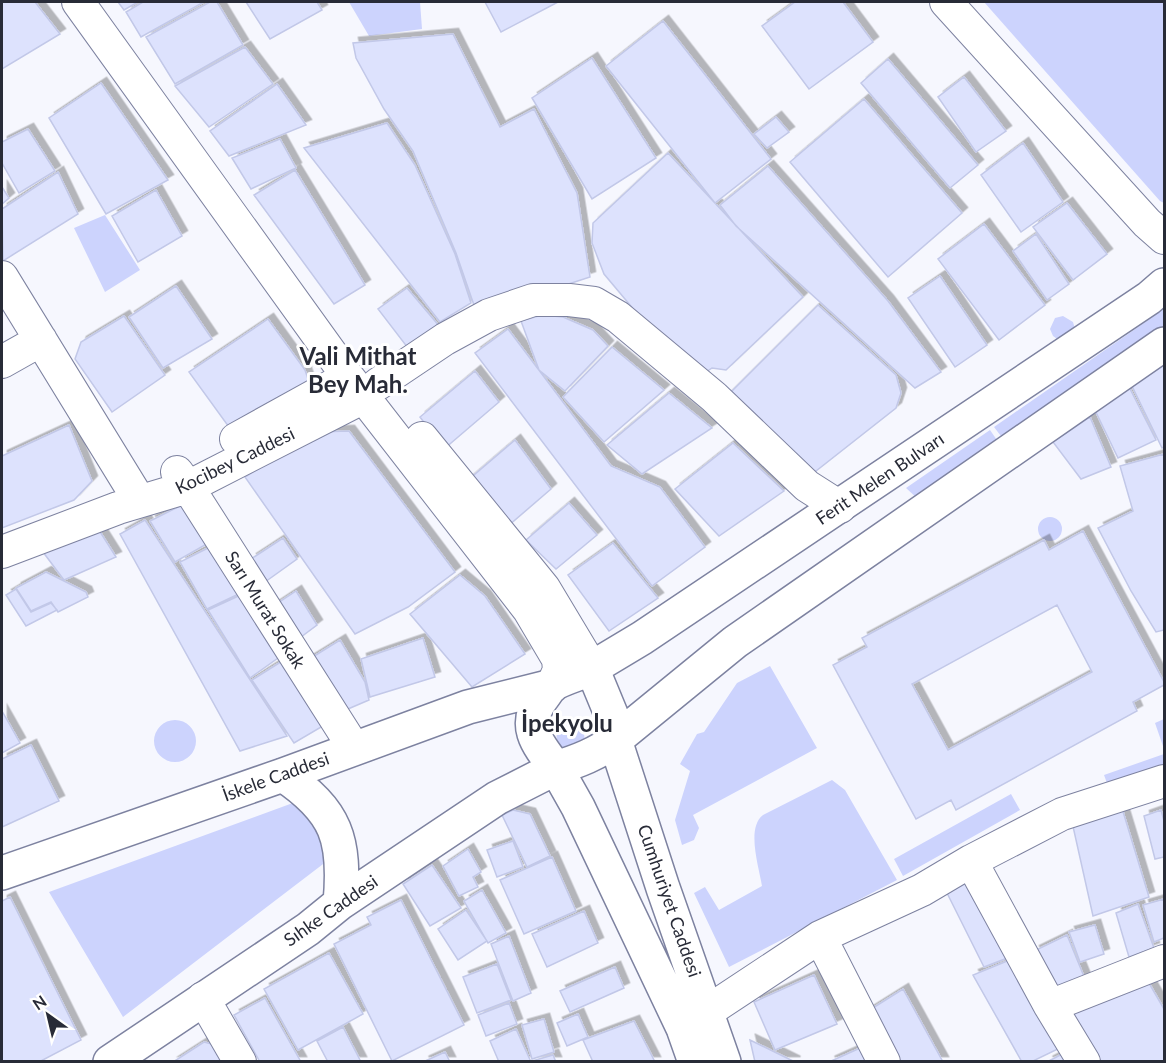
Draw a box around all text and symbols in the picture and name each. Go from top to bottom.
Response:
district label: Vali Mithat Bey Mah. [299,341,417,398]
street label: Kocibey Caddesi [171,422,298,498]
street label: Ferit Melen Bulvarı [811,427,948,529]
street label: Sarı Murat Sokak [221,547,311,673]
district label: İpekyolu [521,708,613,737]
street label: İskele Caddesi [219,747,332,806]
street label: Cumhuriyet Caddesi [634,821,706,980]
street label: Sıhke Caddesi [279,870,382,951]
north arrow [18,985,78,1045]
text: N [29,991,50,1013]

